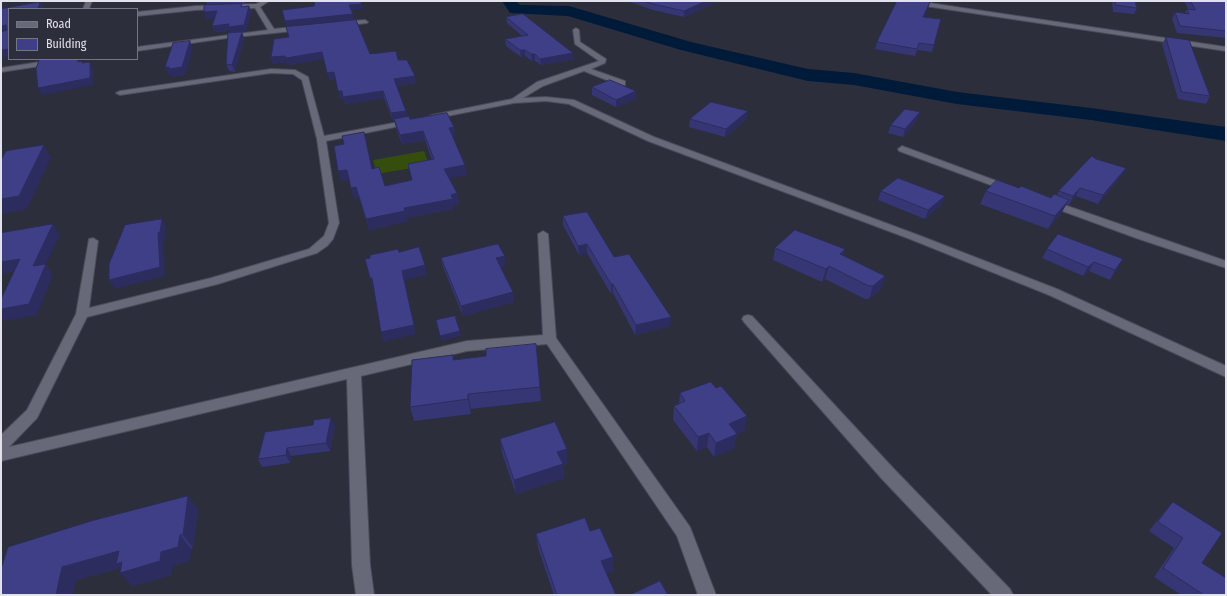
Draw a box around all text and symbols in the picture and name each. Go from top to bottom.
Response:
legend [8,8,138,60]
text: Road [46,17,71,31]
text: Building [46,37,86,51]

